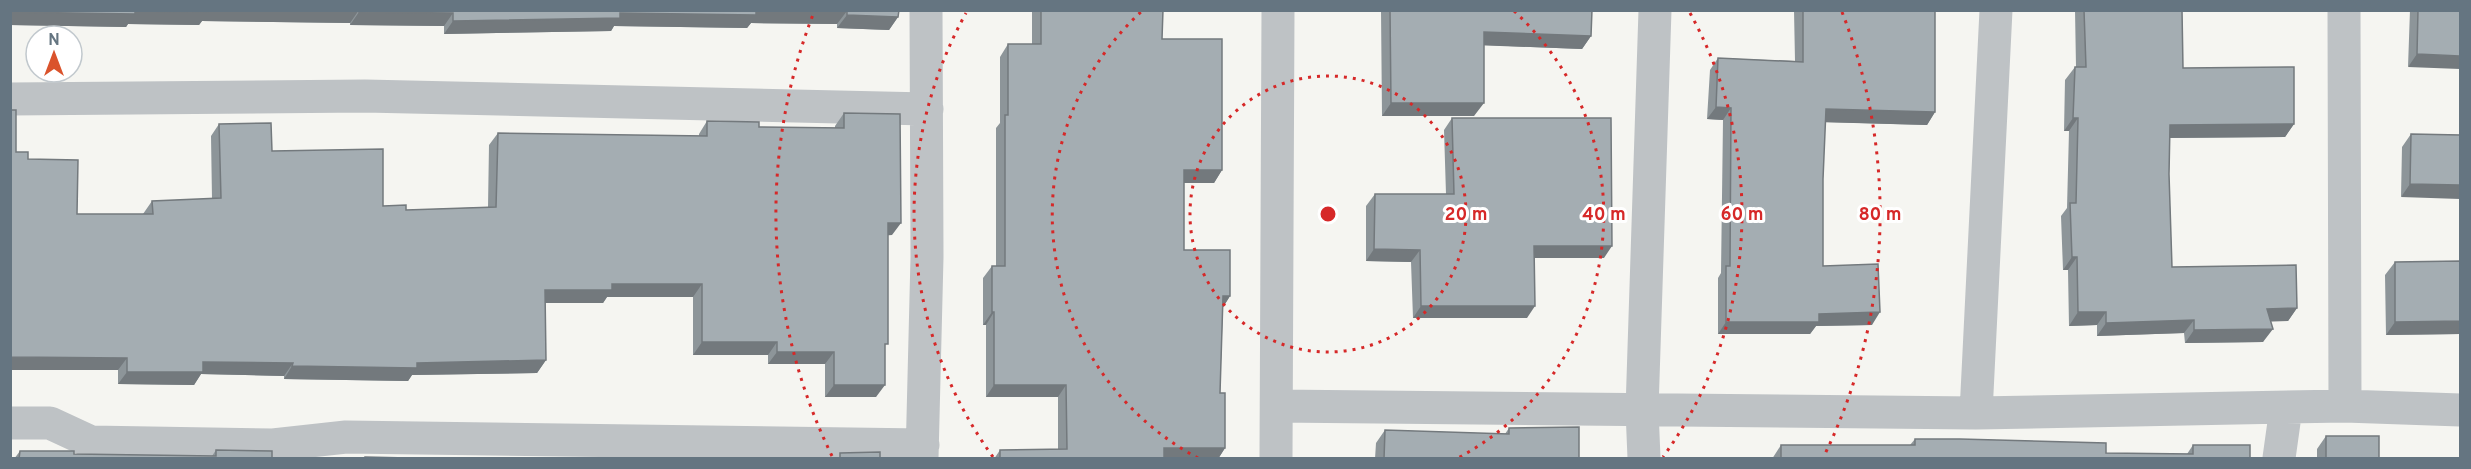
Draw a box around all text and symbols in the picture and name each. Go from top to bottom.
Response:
north arrow [24,24,84,84]
text: N [48,31,60,51]
centre of rings [1318,204,1338,224]
text: 20 m [1444,204,1488,227]
text: 40 m [1582,204,1626,227]
text: 60 m [1720,204,1764,227]
text: 80 m [1858,204,1902,227]

